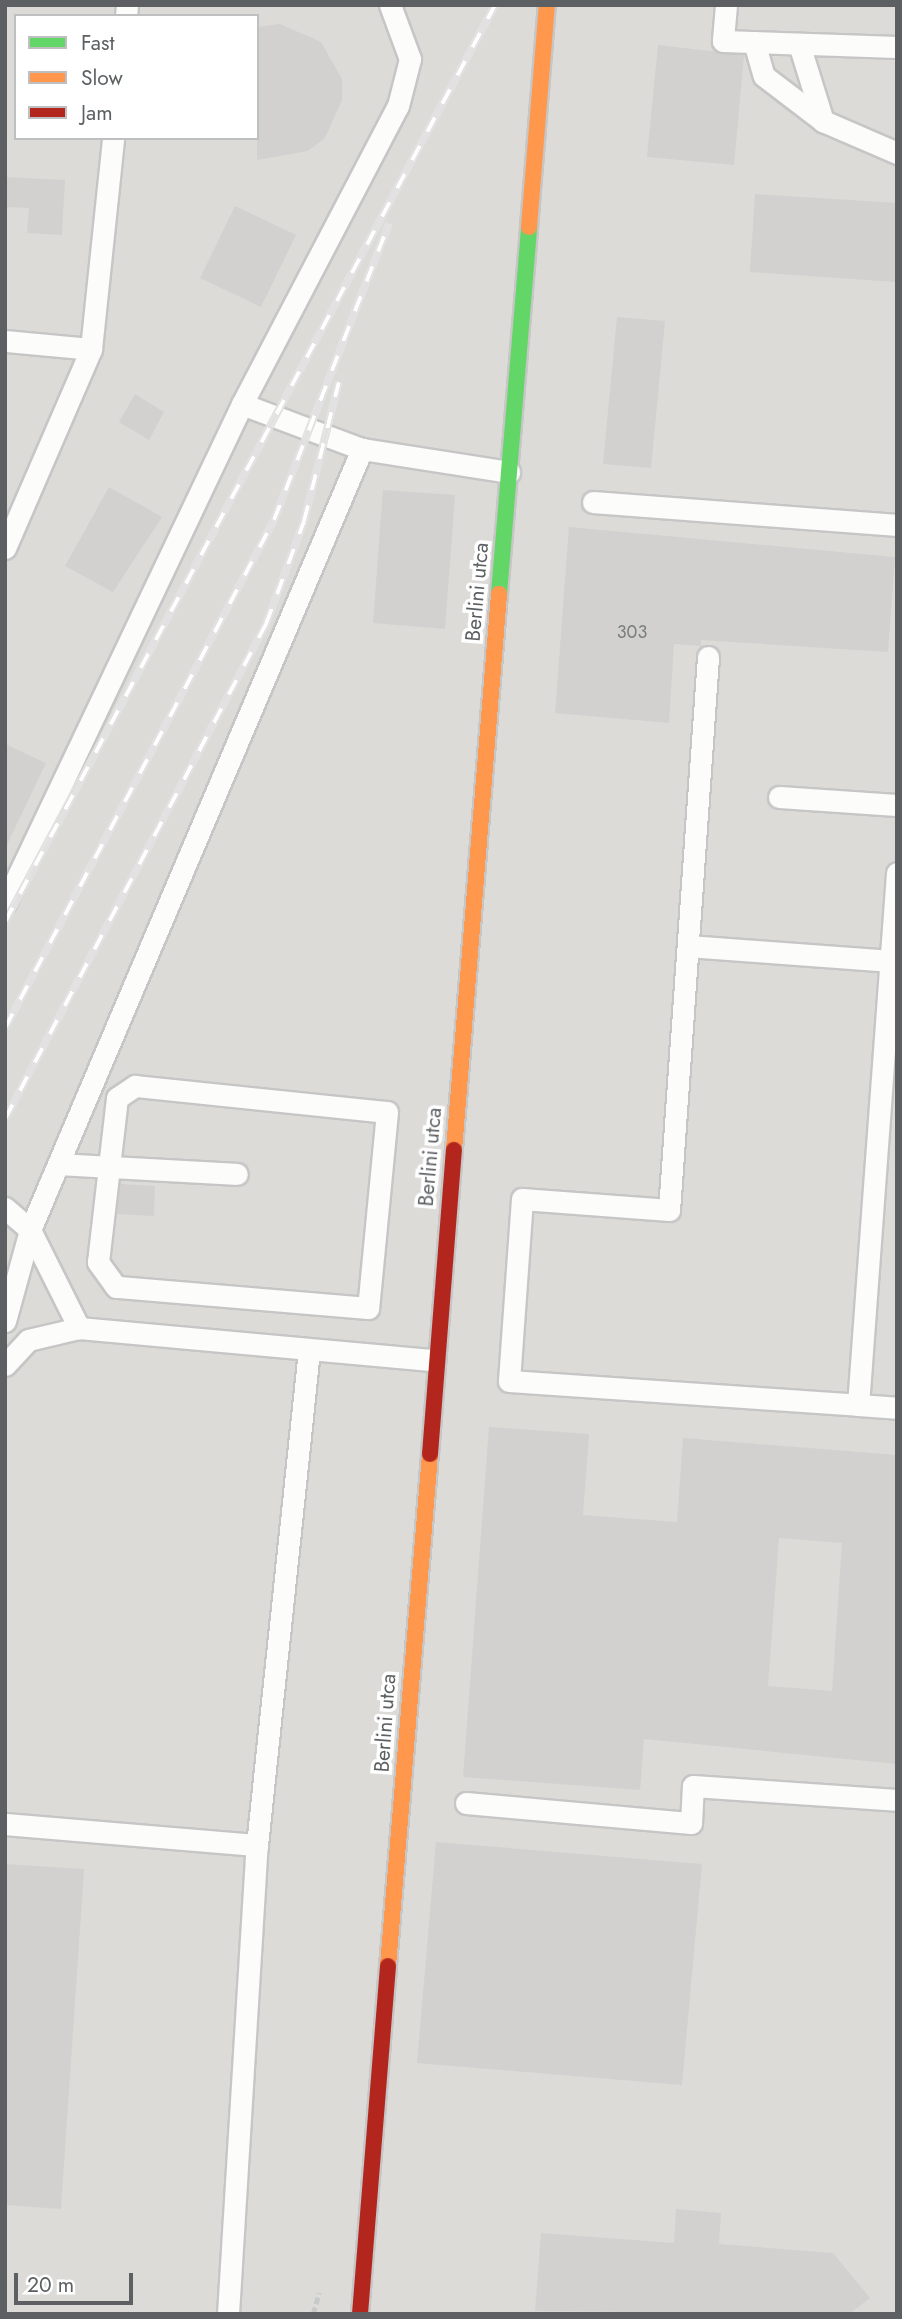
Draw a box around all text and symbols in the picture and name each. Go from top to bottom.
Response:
legend [14,14,259,140]
text: Fast [81,28,114,58]
text: Slow [81,63,123,93]
text: Jam [81,98,113,128]
street label: Berlini utca [460,542,494,642]
house number: 303 [617,621,647,643]
street label: Berlini utca [413,1107,447,1207]
street label: Berlini utca [369,1673,401,1773]
scale bar [18,2260,136,2304]
text: 20 m [27,2270,74,2300]

